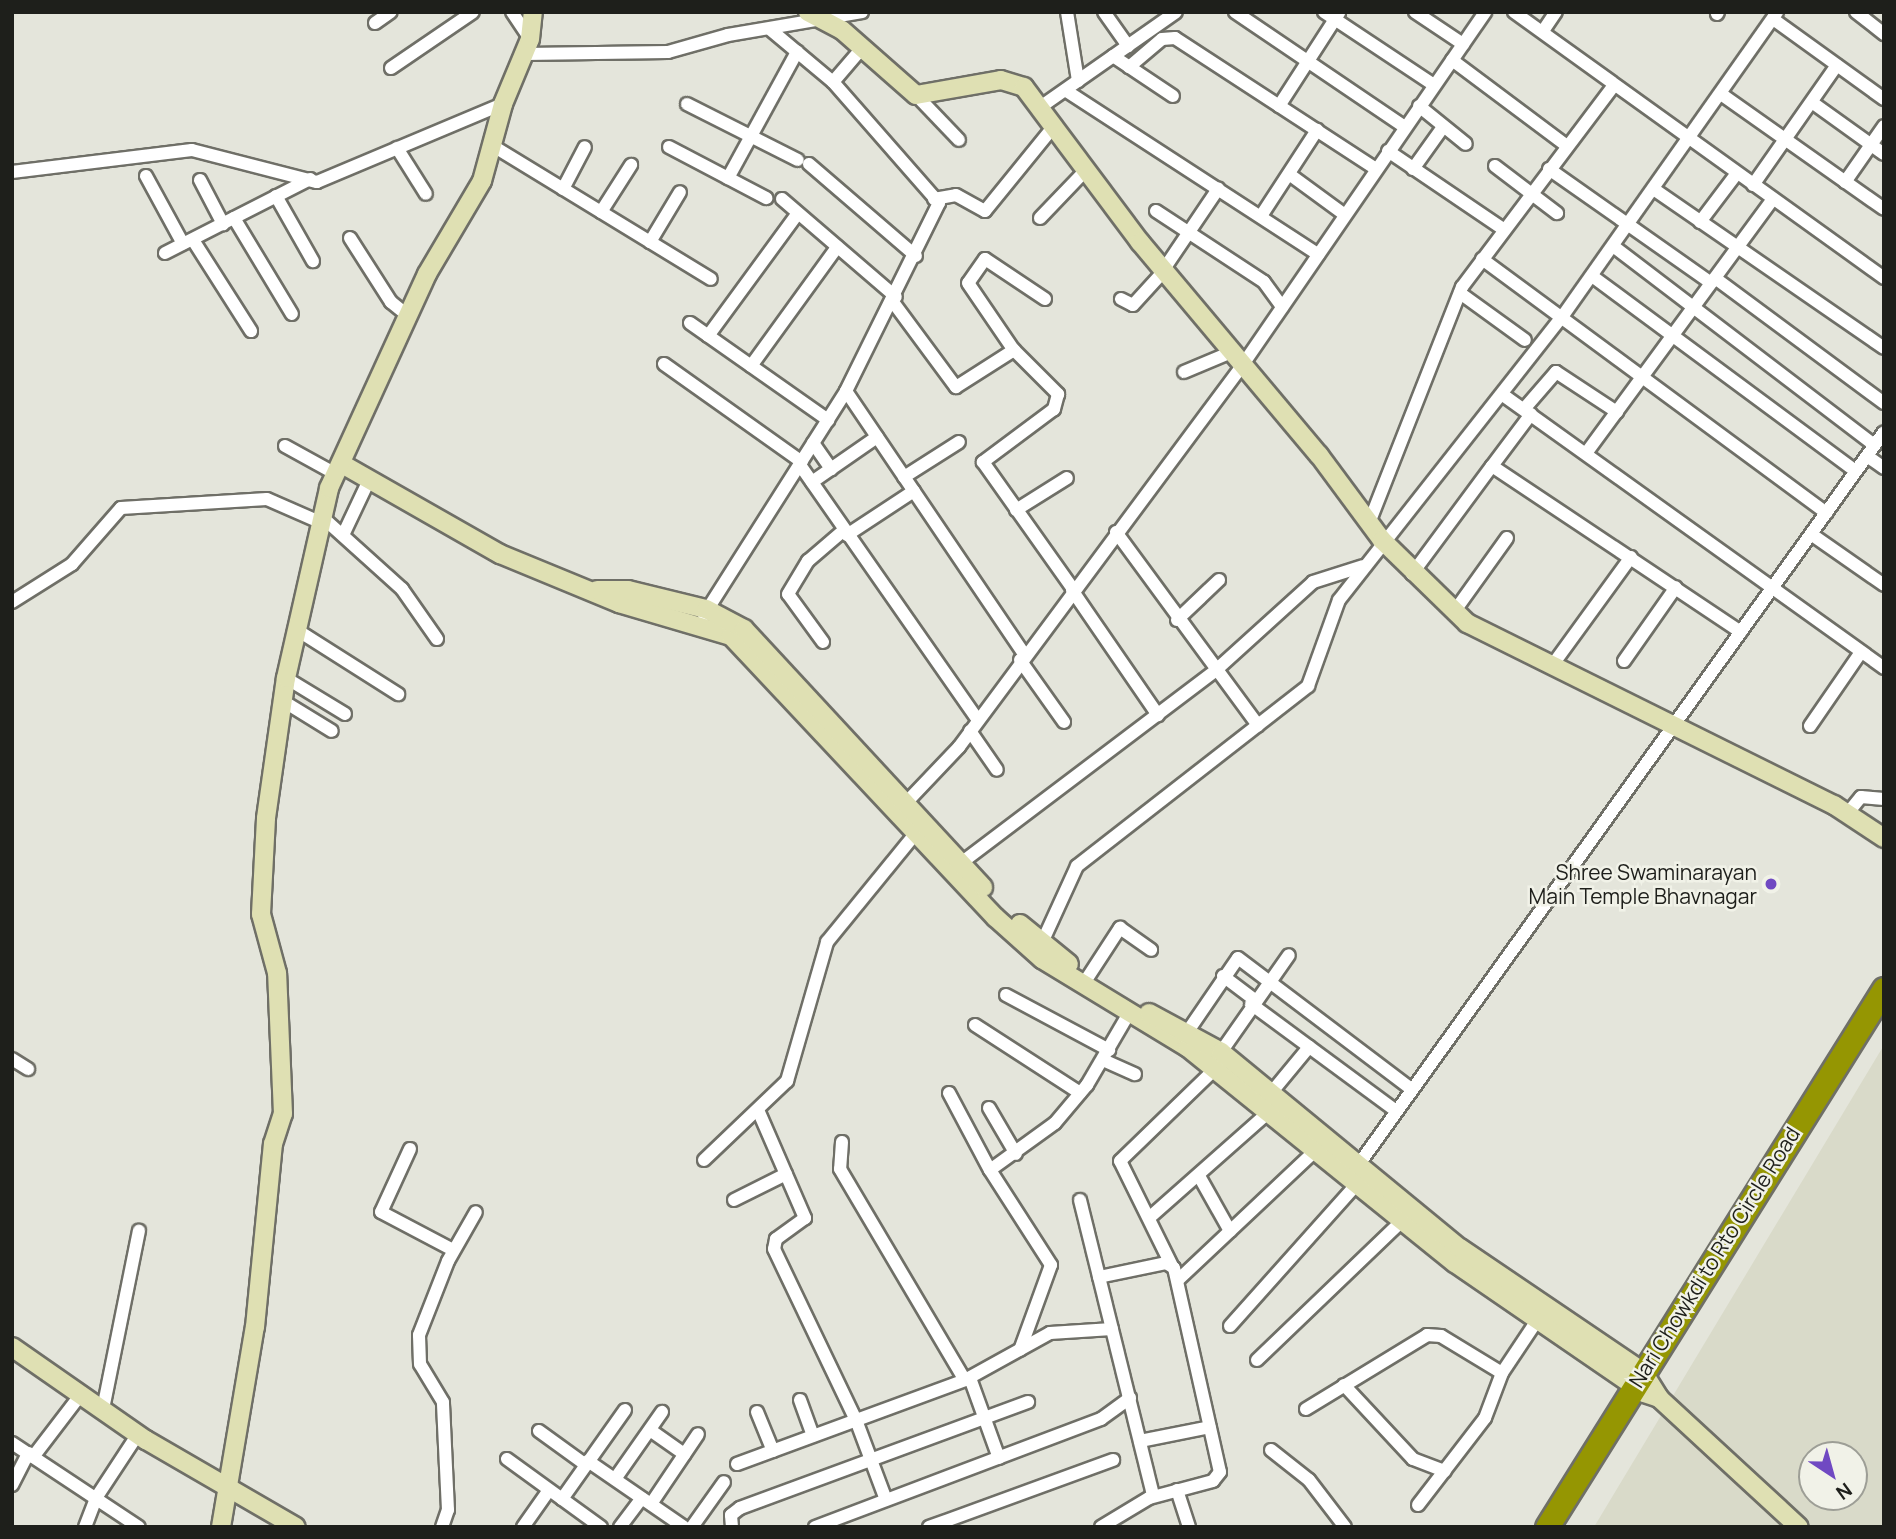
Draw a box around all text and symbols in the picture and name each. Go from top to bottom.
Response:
place label: Shree Swaminarayan Main Temple Bhavnagar [1529,859,1757,909]
marker: Shree Swaminarayan Main Temple Bhavnagar [1763,876,1779,892]
street label: Nari Chowkdi to Rto Circle Road [1623,1122,1805,1392]
north arrow [1798,1441,1868,1511]
text: N [1831,1477,1857,1506]

